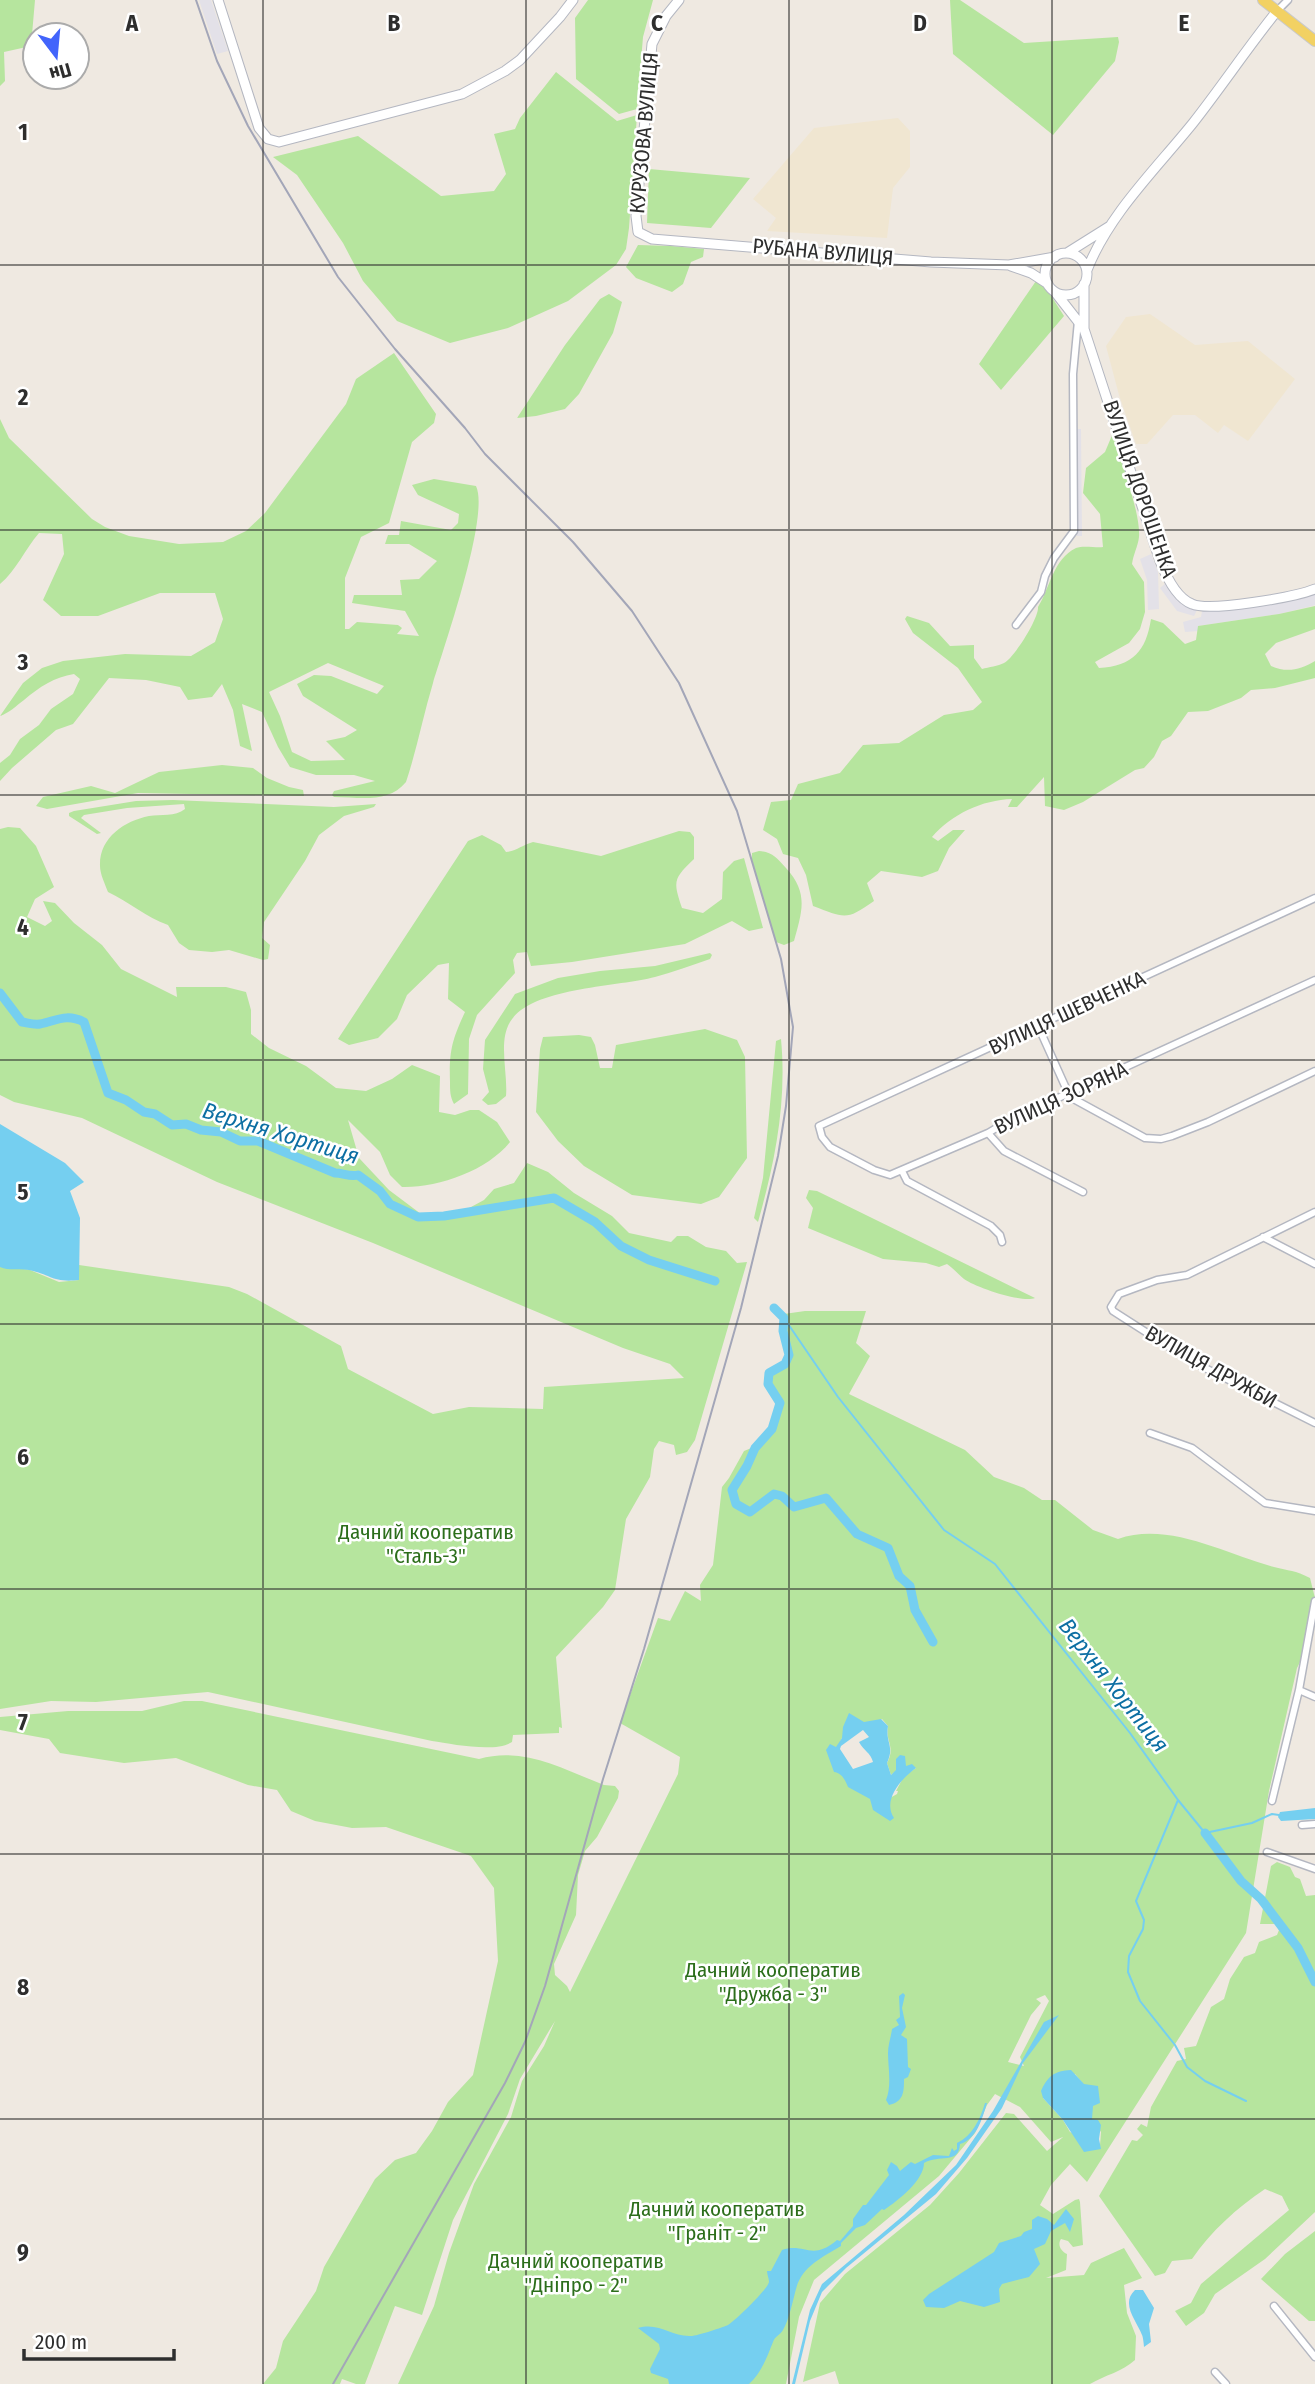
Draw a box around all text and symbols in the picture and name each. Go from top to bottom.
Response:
text: A [125,9,139,37]
text: B [388,9,401,37]
text: C [651,9,663,37]
text: D [913,9,927,37]
text: E [1179,9,1190,37]
north arrow [21,21,91,91]
street label: КУРУЗОВА ВУЛИЦЯ [624,51,664,215]
text: Пн [47,58,74,86]
text: 1 [18,118,28,146]
street label: РУБАНА ВУЛИЦЯ [751,233,895,271]
text: 2 [17,383,29,411]
street label: ВУЛИЦЯ ДОРОШЕНКА [1097,397,1183,581]
text: 3 [17,648,29,676]
text: 4 [17,913,29,941]
street label: ВУЛИЦЯ ШЕВЧЕНКА [984,965,1150,1061]
street label: ВУЛИЦЯ ЗОРЯНА [990,1056,1132,1140]
water label: Верхня Хортиця [199,1096,363,1170]
text: 5 [17,1178,29,1206]
street label: ВУЛИЦЯ ДРУЖБИ [1141,1320,1281,1414]
text: 6 [17,1443,29,1471]
park label: Дачний кооператив "Сталь-3" [337,1519,514,1569]
water label: Верхня Хортиця [1053,1612,1175,1758]
text: 7 [18,1708,28,1736]
park label: Дачний кооператив "Дружба - 3" [684,1957,861,2007]
text: 8 [17,1973,29,2001]
park label: Дачний кооператив "Граніт - 2" [628,2196,805,2246]
text: 9 [17,2238,29,2266]
park label: Дачний кооператив "Дніпро - 2" [487,2248,664,2298]
scale bar [24,2318,175,2362]
text: 200 m [35,2329,87,2355]

